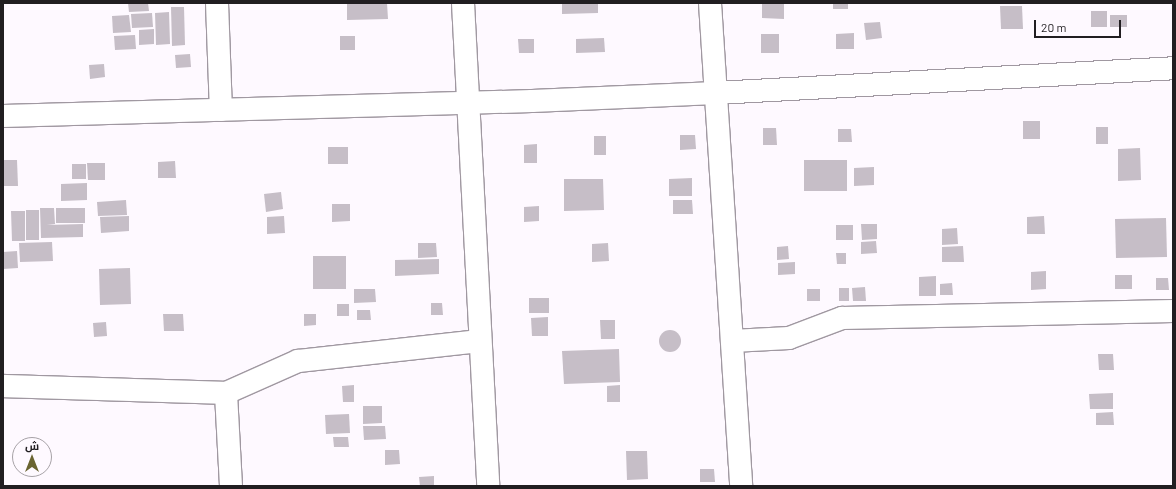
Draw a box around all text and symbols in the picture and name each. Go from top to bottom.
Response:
scale bar [1036,12,1123,38]
text: 20 m [1041,20,1067,34]
north arrow [12,437,52,477]
text: ش [25,439,39,452]

